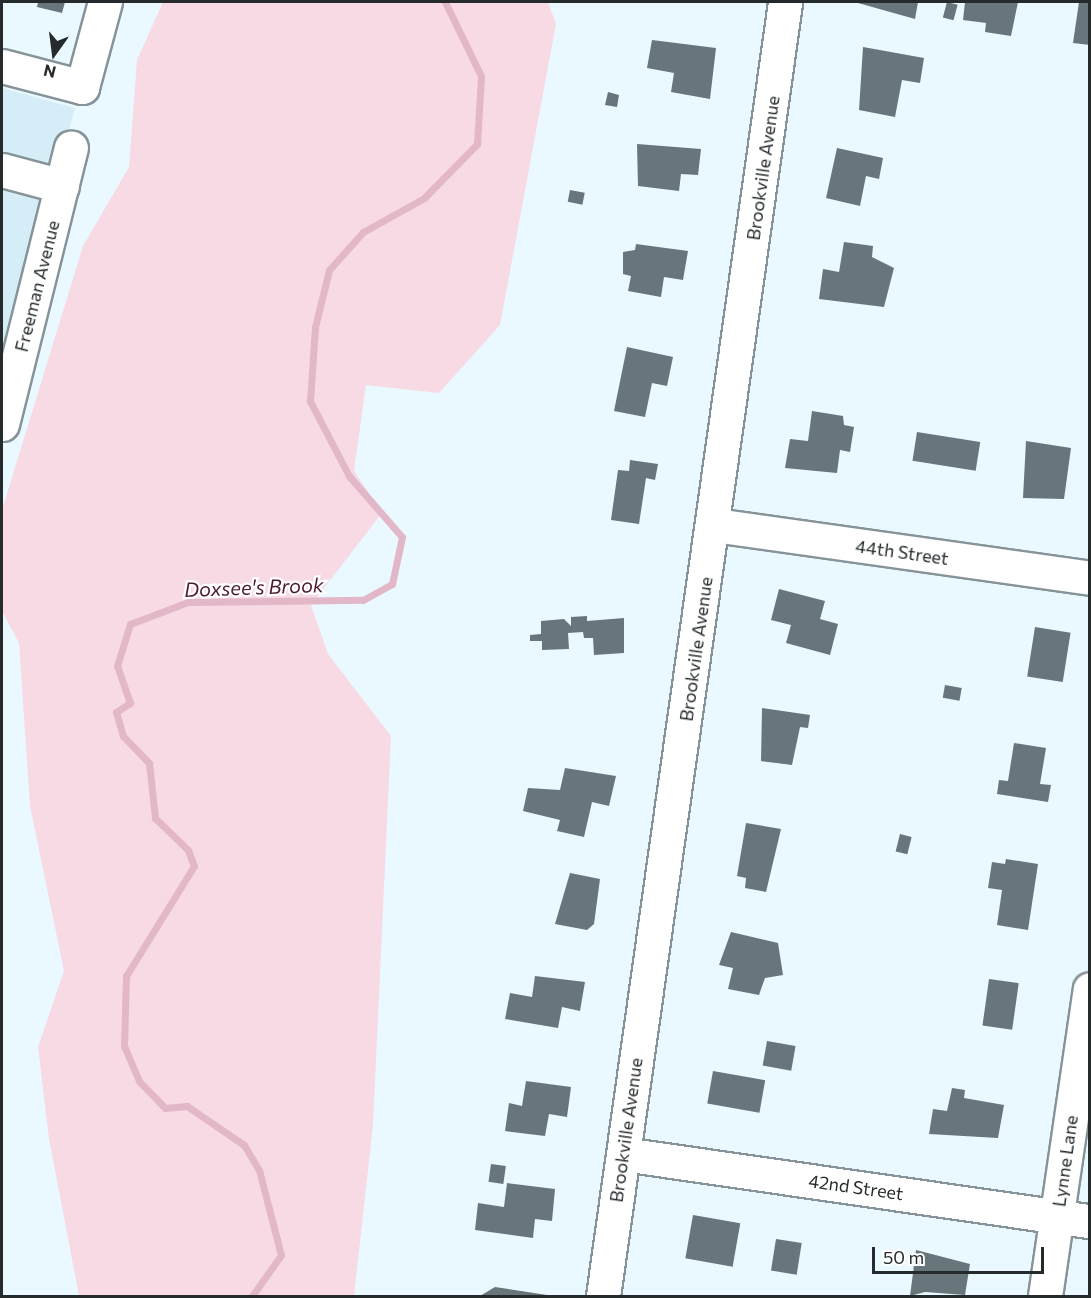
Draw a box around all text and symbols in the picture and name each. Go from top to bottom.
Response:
north arrow [24,24,84,84]
text: N [41,61,58,83]
street label: Brookville Avenue [742,94,784,242]
street label: Freeman Avenue [10,218,64,354]
street label: 44th Street [854,535,950,569]
water label: Doxsee's Brook [184,573,324,601]
street label: Brookville Avenue [675,575,717,723]
street label: Brookville Avenue [605,1056,647,1204]
street label: Lynne Lane [1048,1114,1082,1208]
street label: 42nd Street [807,1170,905,1204]
scale bar [875,1235,1048,1273]
text: 50 m [883,1246,924,1268]

